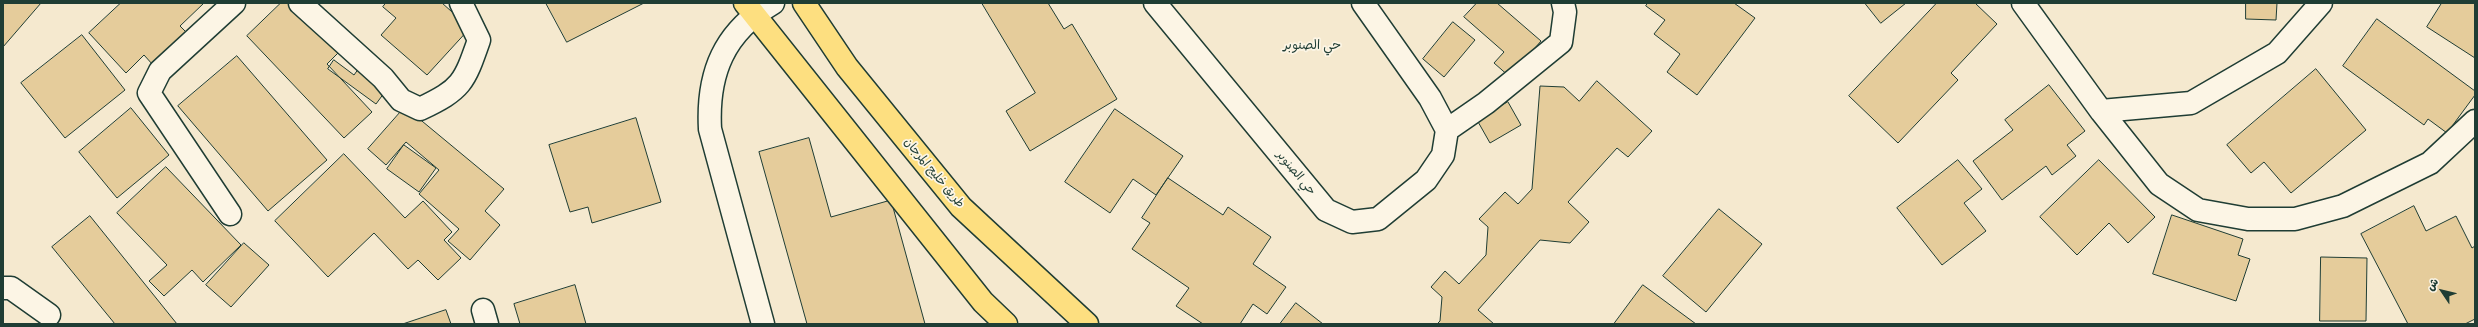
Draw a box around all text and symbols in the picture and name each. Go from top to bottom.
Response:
district label: حي الصنوبر [1283,38,1341,54]
street label: طريق خليج المرجان [901,135,967,211]
street label: حي الصنوبر [1273,148,1319,198]
north arrow [2422,271,2462,311]
text: ش [2423,275,2441,293]

